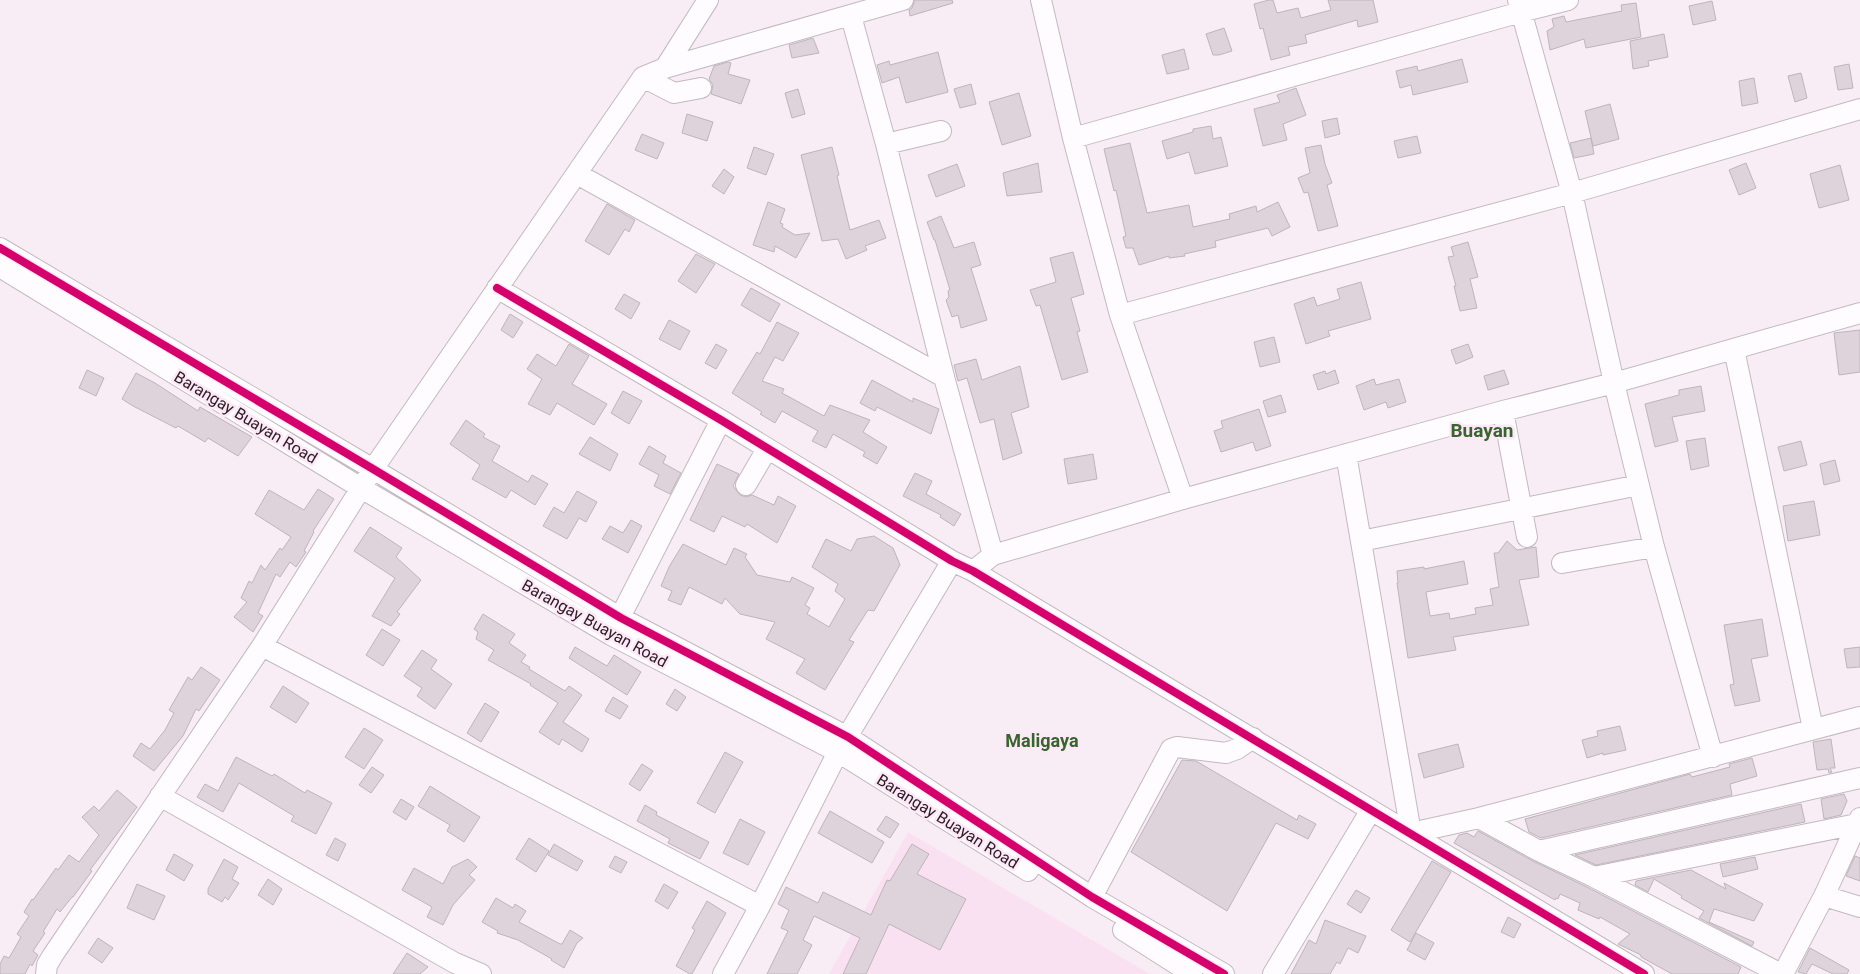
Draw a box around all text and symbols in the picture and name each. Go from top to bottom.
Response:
street label: Barangay Buayan Road [171,367,321,468]
district label: Buayan [1450,419,1514,442]
street label: Barangay Buayan Road [519,575,671,671]
district label: Maligaya [1005,730,1079,751]
street label: Barangay Buayan Road [873,770,1022,873]

